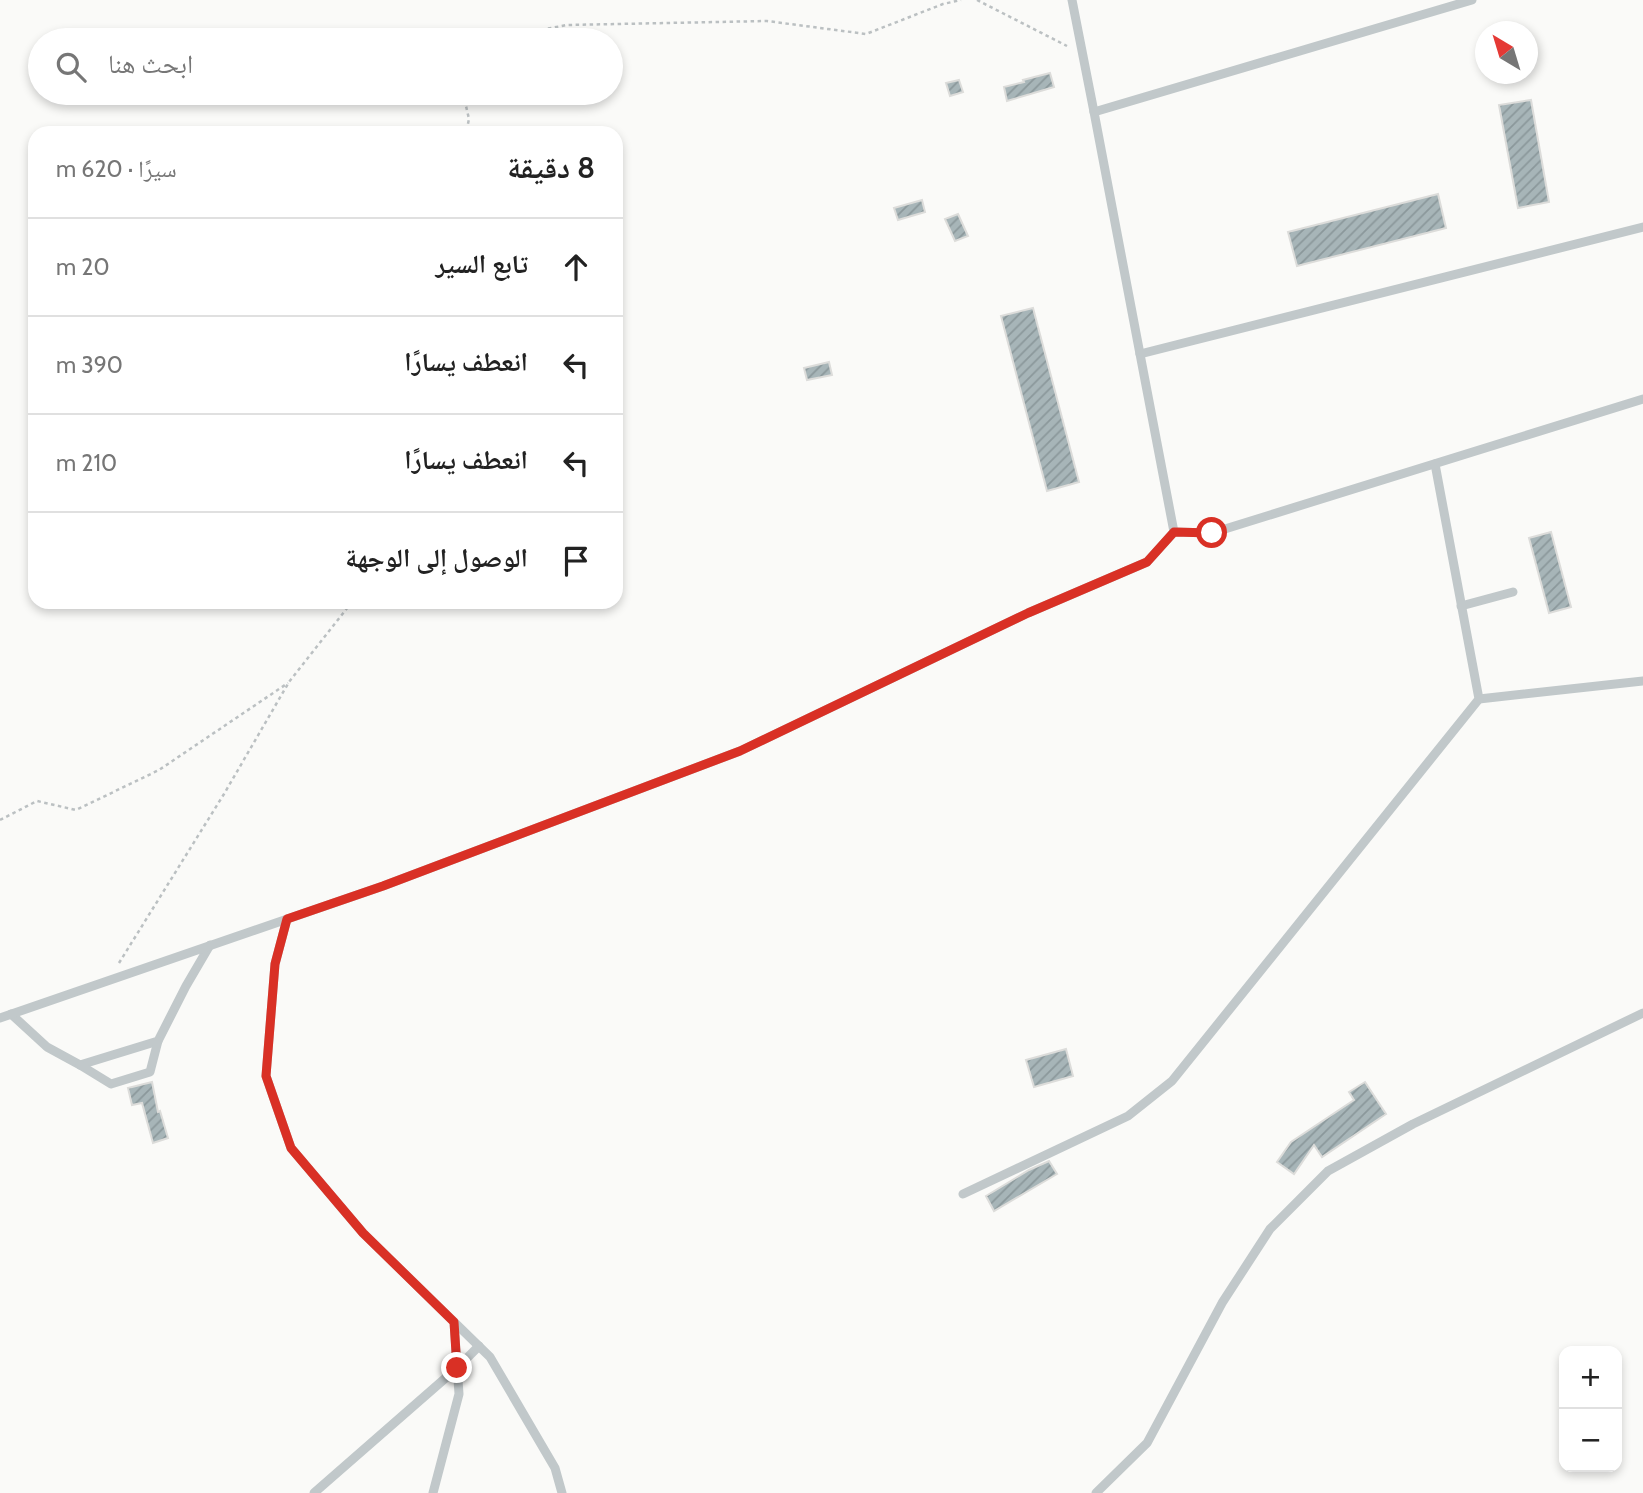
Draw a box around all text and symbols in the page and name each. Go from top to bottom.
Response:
north arrow [1475,21,1538,84]
search box [28,28,623,105]
icon: search [52,48,90,86]
text: ابحث هنا [108,48,193,80]
text: 8 دقيقة [507,149,595,186]
text: سيرًا · 620 m [56,155,177,183]
text: تابع السير [435,248,528,280]
icon: ahead [557,248,595,286]
text: 20 m [56,253,109,281]
text: انعطف يسارًا [404,346,528,378]
icon: left [557,346,595,384]
text: 390 m [56,351,123,379]
text: انعطف يسارًا [404,444,528,476]
icon: left [557,444,595,482]
text: 210 m [56,449,117,477]
route start [1196,517,1227,548]
text: الوصول إلى الوجهة [345,542,528,574]
icon: arrive [557,542,595,580]
map controls [1559,1346,1622,1472]
button: + [1559,1346,1622,1409]
route end [441,1352,472,1383]
button: − [1559,1409,1622,1472]

